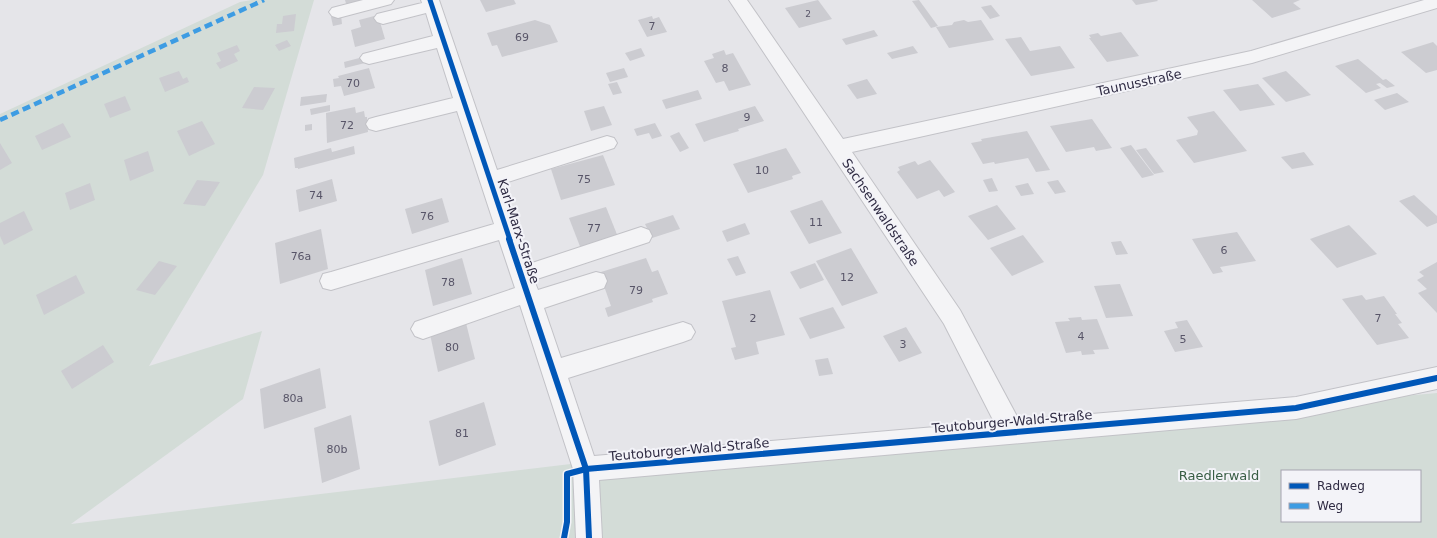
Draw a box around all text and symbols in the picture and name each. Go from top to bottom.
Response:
house number: 2 [805,9,811,19]
house number: 7 [649,20,656,33]
house number: 69 [515,31,529,44]
house number: 8 [722,62,729,75]
street label: Taunusstraße [1094,66,1183,99]
house number: 70 [346,77,360,90]
house number: 9 [744,111,751,124]
house number: 72 [340,119,354,132]
street label: Sachsenwaldstraße [839,156,922,269]
house number: 10 [755,164,769,177]
house number: 75 [577,173,591,186]
street label: Karl-Marx-Straße [494,177,543,285]
house number: 74 [309,189,323,202]
house number: 76 [420,210,434,223]
house number: 11 [809,216,823,229]
house number: 77 [587,222,601,235]
house number: 6 [1221,244,1228,257]
house number: 76a [291,250,311,263]
house number: 12 [840,271,854,284]
house number: 78 [441,276,455,289]
house number: 79 [629,284,643,297]
house number: 2 [750,312,757,325]
house number: 7 [1375,312,1382,325]
house number: 4 [1078,330,1085,343]
house number: 5 [1180,333,1187,346]
house number: 3 [900,338,907,351]
house number: 80 [445,341,459,354]
house number: 80a [283,392,303,405]
street label: Teutoburger-Wald-Straße [930,407,1093,436]
house number: 81 [455,427,469,440]
street label: Teutoburger-Wald-Straße [607,435,770,464]
house number: 80b [327,443,348,456]
park label: Raedlerwald [1179,468,1259,483]
legend [1281,470,1421,522]
text: Radweg [1317,479,1365,493]
text: Weg [1317,499,1343,513]

